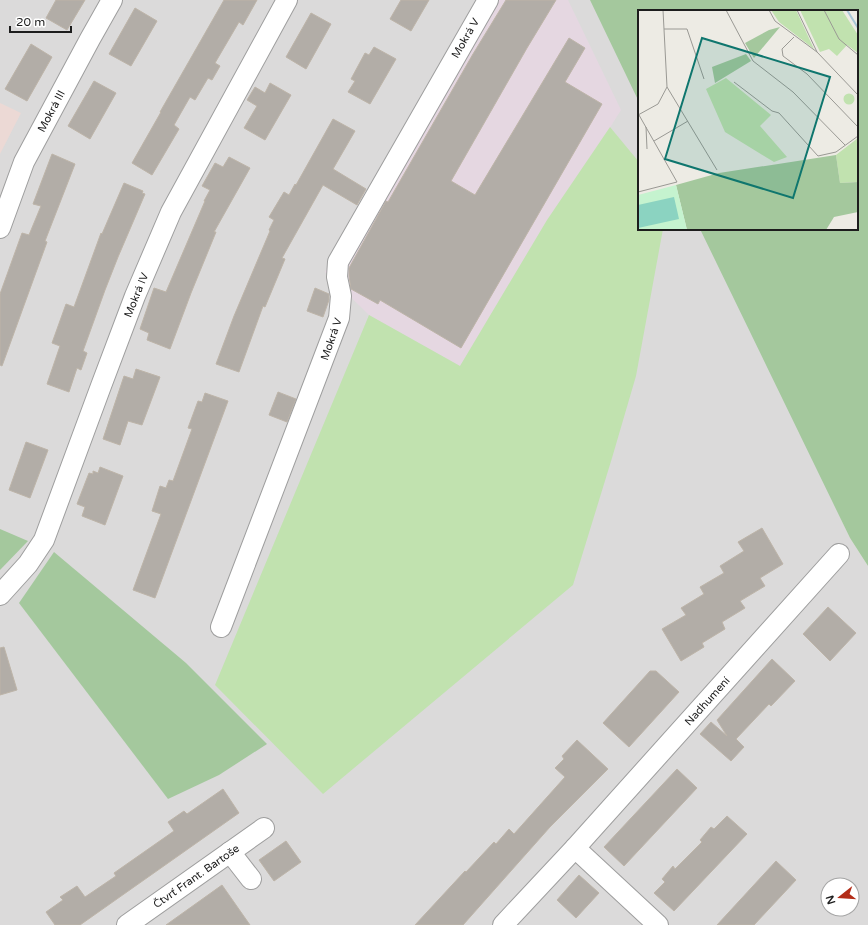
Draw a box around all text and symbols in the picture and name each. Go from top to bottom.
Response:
scale bar [10,8,71,34]
inset map [638,10,858,230]
text: 20 m [16,15,45,29]
street label: Mokrá V [449,16,482,61]
street label: Mokrá III [35,88,68,135]
street label: Mokrá IV [122,271,151,319]
street label: Mokrá V [318,316,345,362]
street label: Nadhumení [682,674,733,728]
street label: Čtvrť Frant. Bartoše [150,841,242,911]
north arrow [820,877,860,917]
text: N [823,894,838,906]

